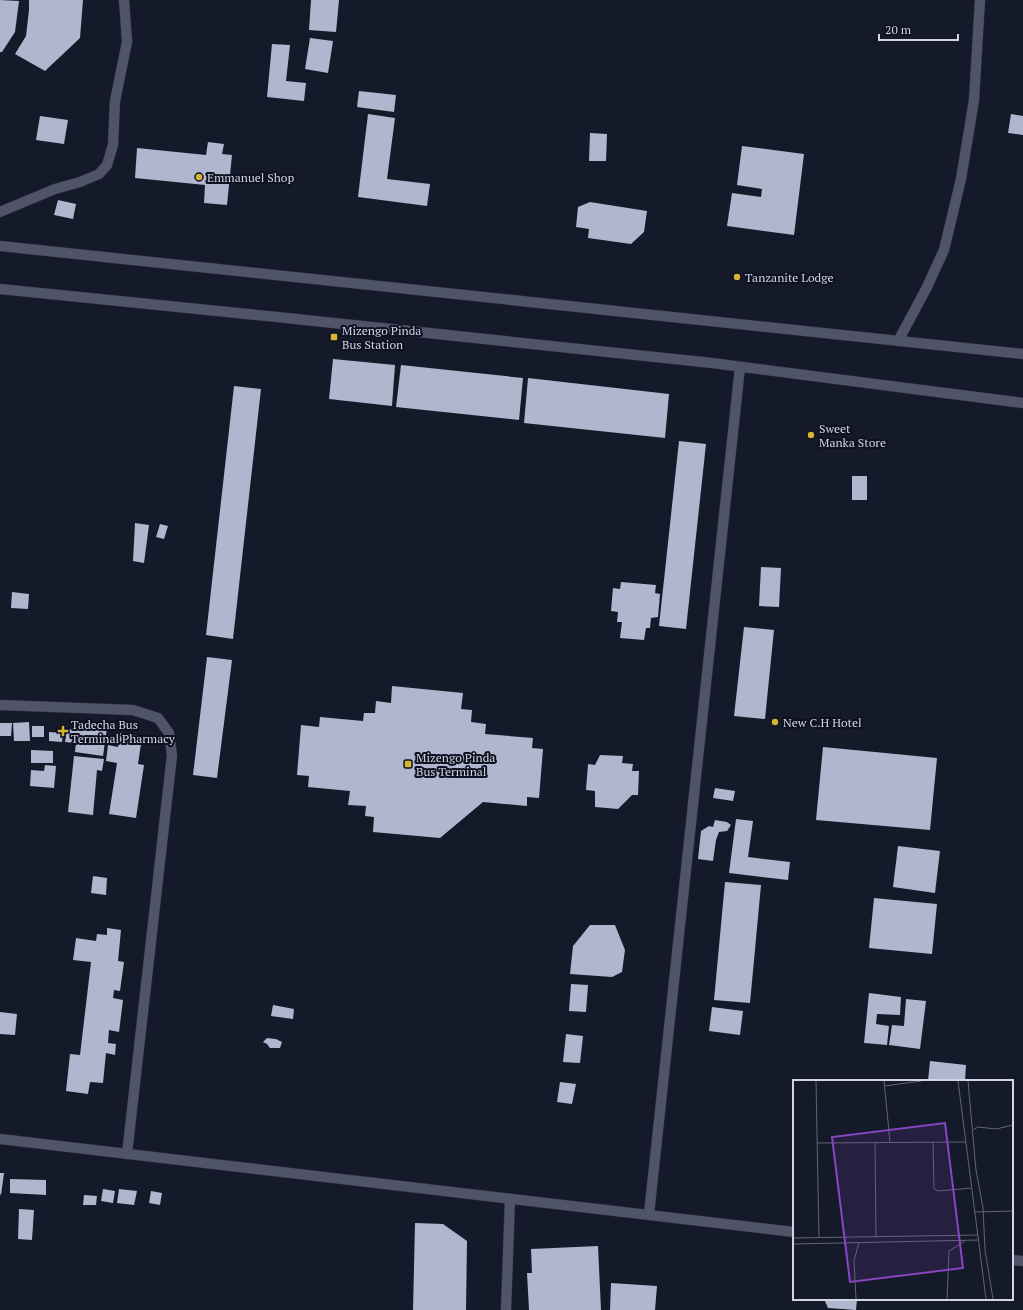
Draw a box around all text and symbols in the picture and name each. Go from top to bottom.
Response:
scale bar [879,16,958,42]
text: 20 m [885,22,912,37]
place label: Emmanuel Shop [207,170,294,185]
marker: Emmanuel Shop [194,172,204,182]
place label: Tanzanite Lodge [745,270,834,285]
marker: Tanzanite Lodge [732,272,742,282]
place label: Mizengo Pinda Bus Station [342,323,421,352]
marker: Mizengo Pinda Bus Station [329,332,339,342]
place label: Sweet Manka Store [819,421,886,450]
marker: Sweet Manka Store [806,430,816,440]
place label: New C.H Hotel [783,715,862,730]
place label: Tadecha Bus Terminal Pharmacy [71,717,176,746]
marker: New C.H Hotel [770,717,780,727]
marker: Tadecha Bus Terminal Pharmacy [58,726,68,736]
place label: Mizengo Pinda Bus Terminal [416,750,495,779]
marker: Mizengo Pinda Bus Terminal [403,759,413,769]
inset map [793,1080,1013,1300]

